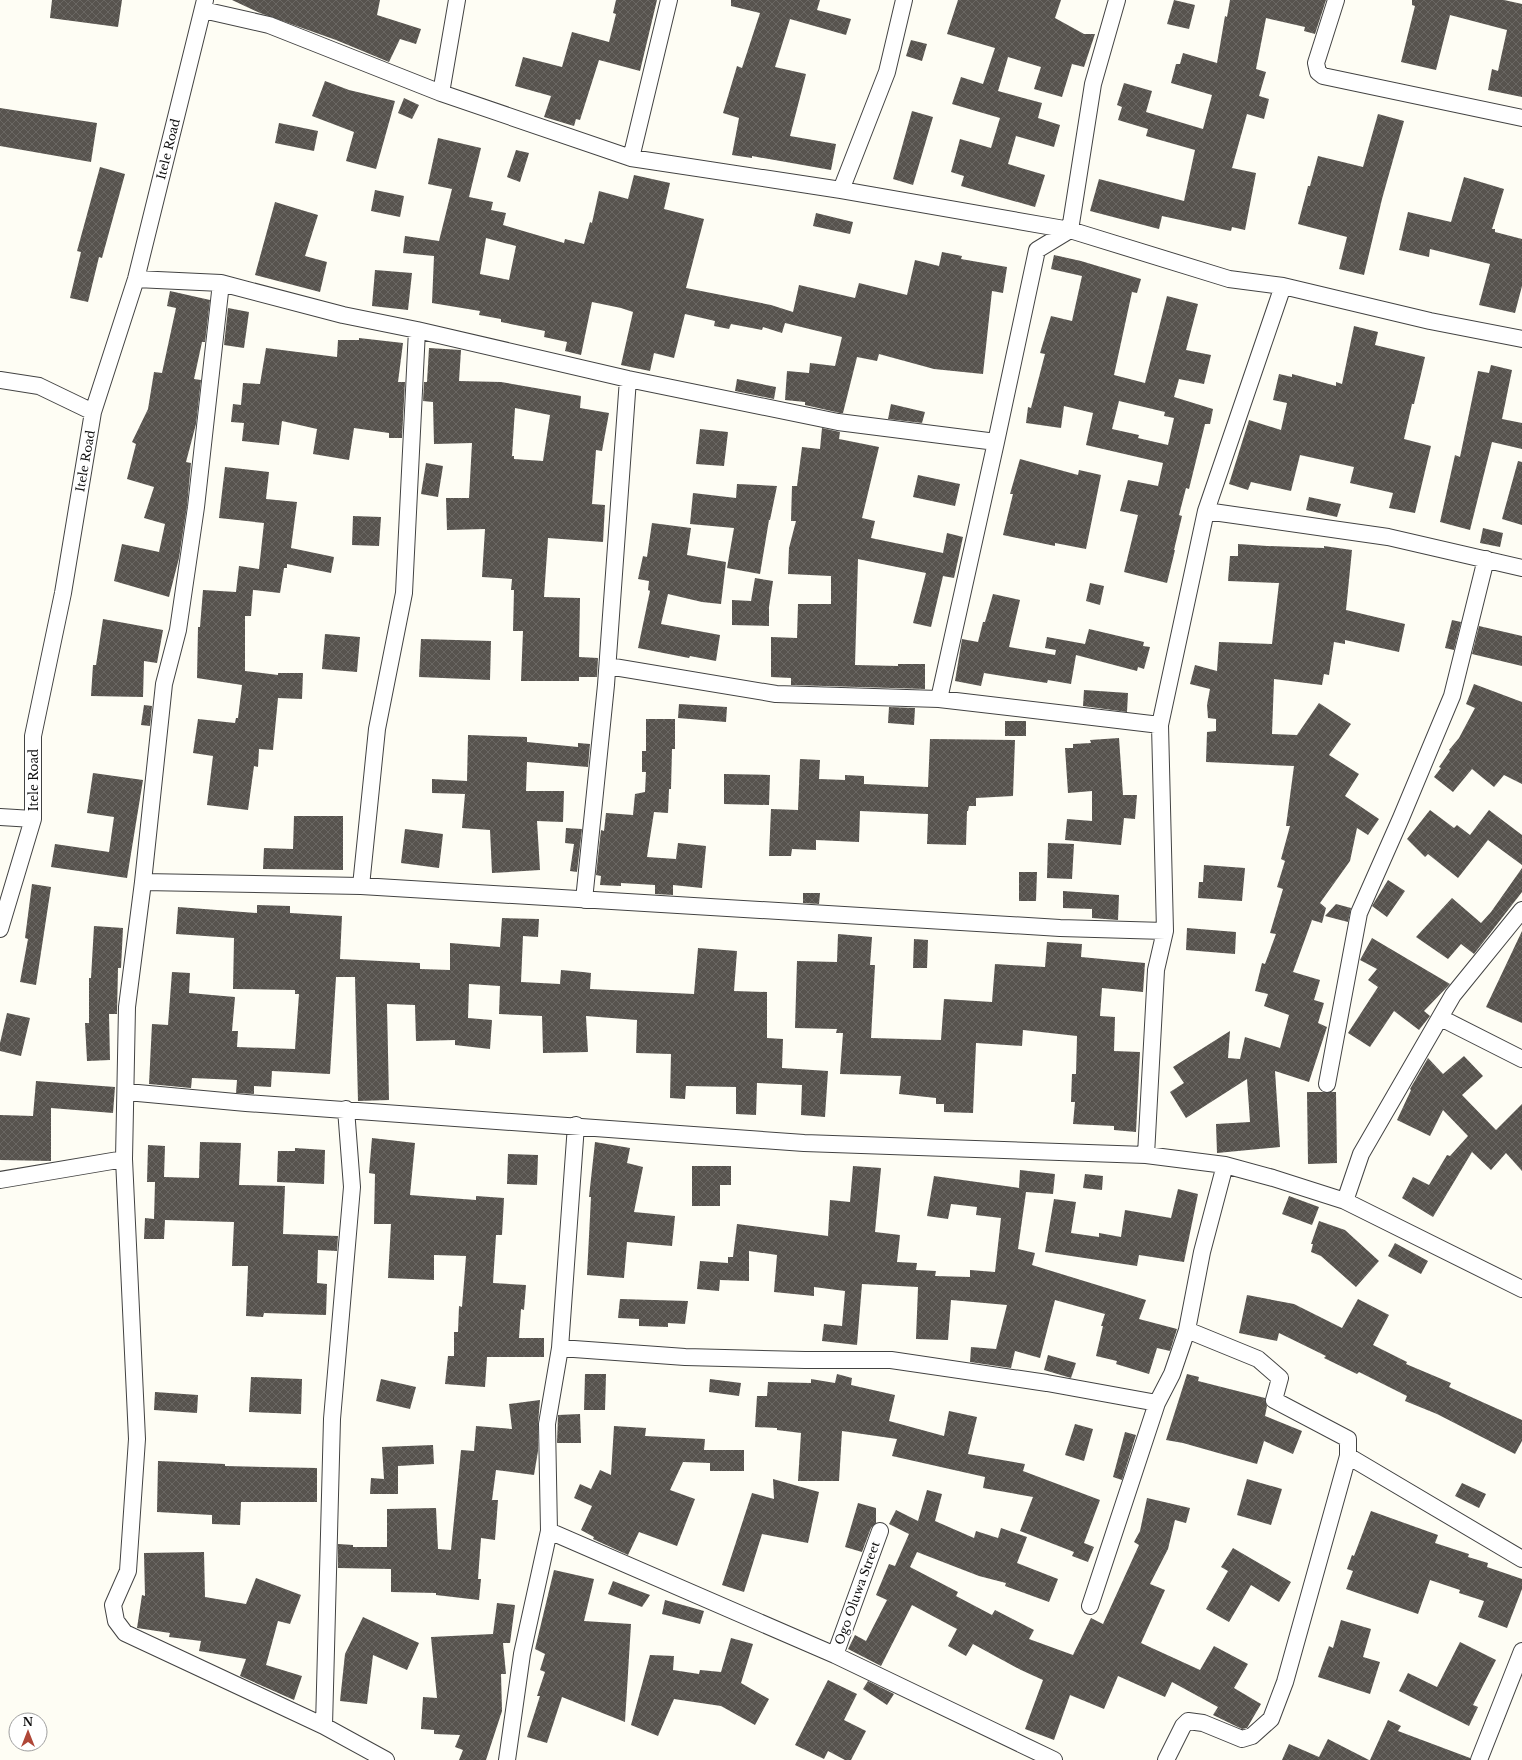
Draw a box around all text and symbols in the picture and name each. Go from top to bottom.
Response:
street label: Itele Road [153,117,183,181]
street label: Itele Road [72,429,98,493]
street label: Itele Road [26,749,41,811]
street label: Ogo Oluwa Street [831,1539,883,1647]
north arrow [8,1712,48,1752]
text: N [23,1715,34,1729]

